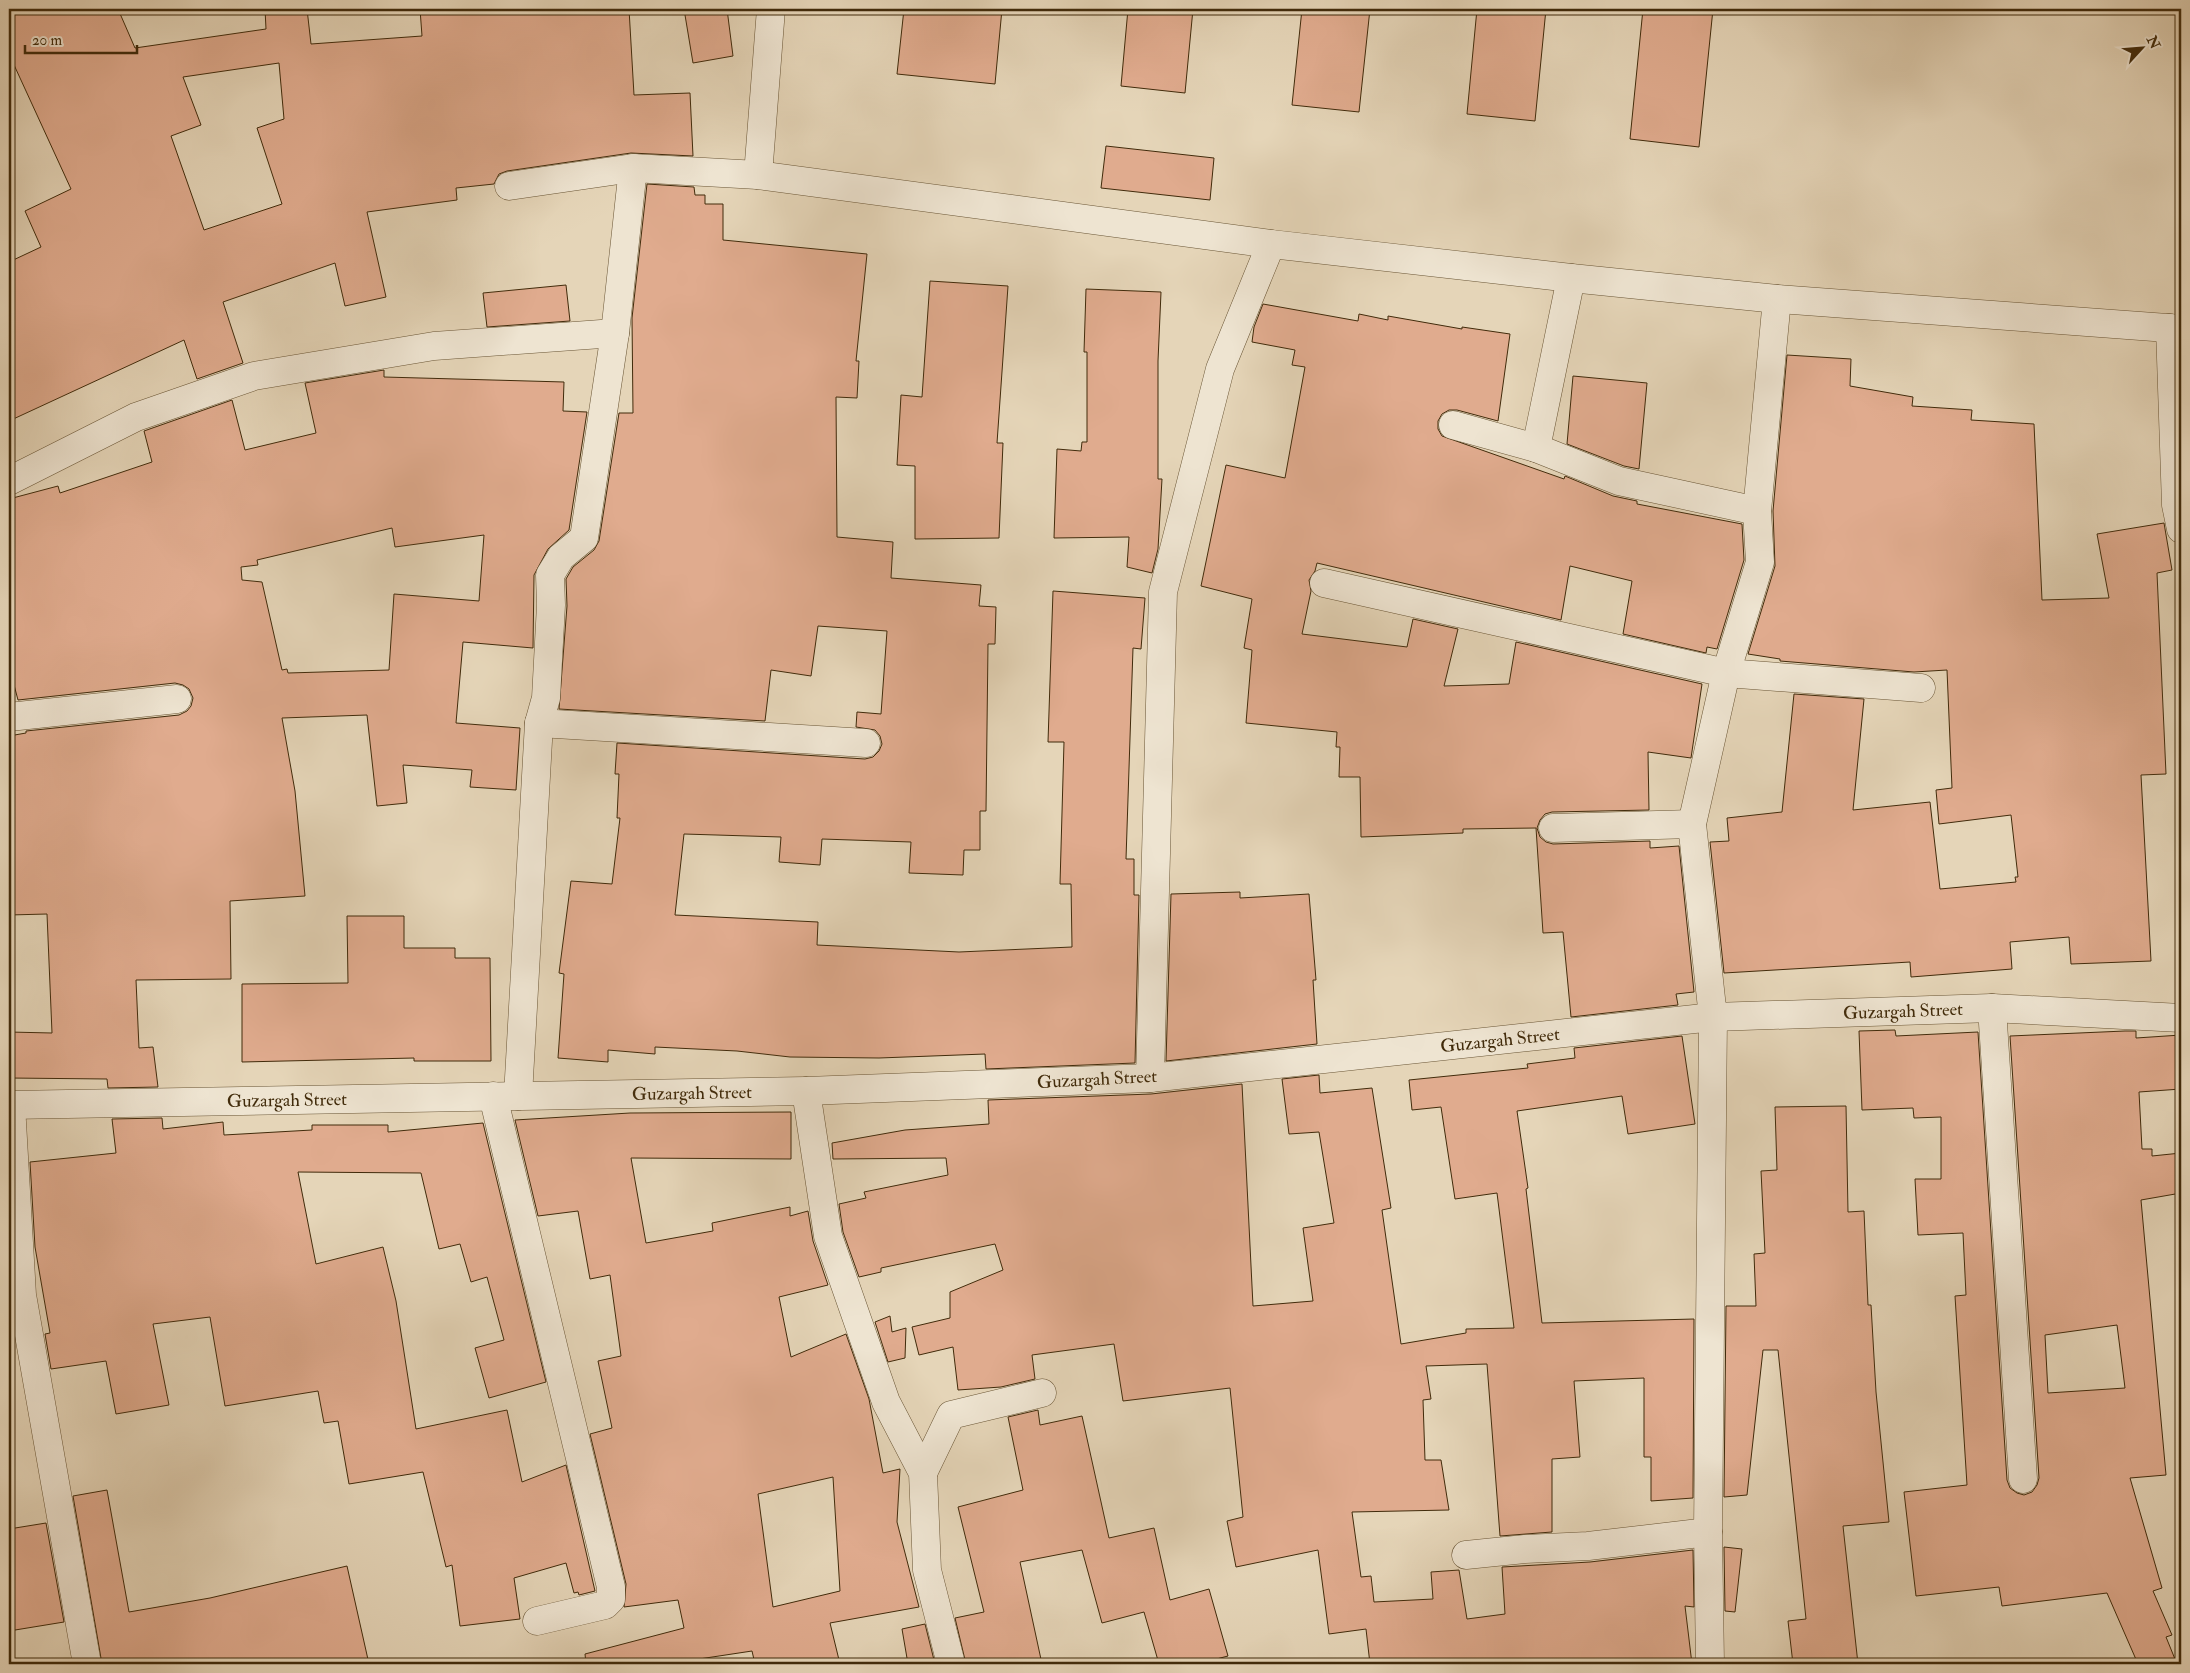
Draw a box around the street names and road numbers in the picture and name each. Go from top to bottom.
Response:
street label: Guzargah Street [1843,998,1964,1025]
street label: Guzargah Street [1439,1023,1561,1058]
street label: Guzargah Street [1036,1065,1158,1094]
street label: Guzargah Street [632,1081,752,1106]
street label: Guzargah Street [227,1088,347,1113]

